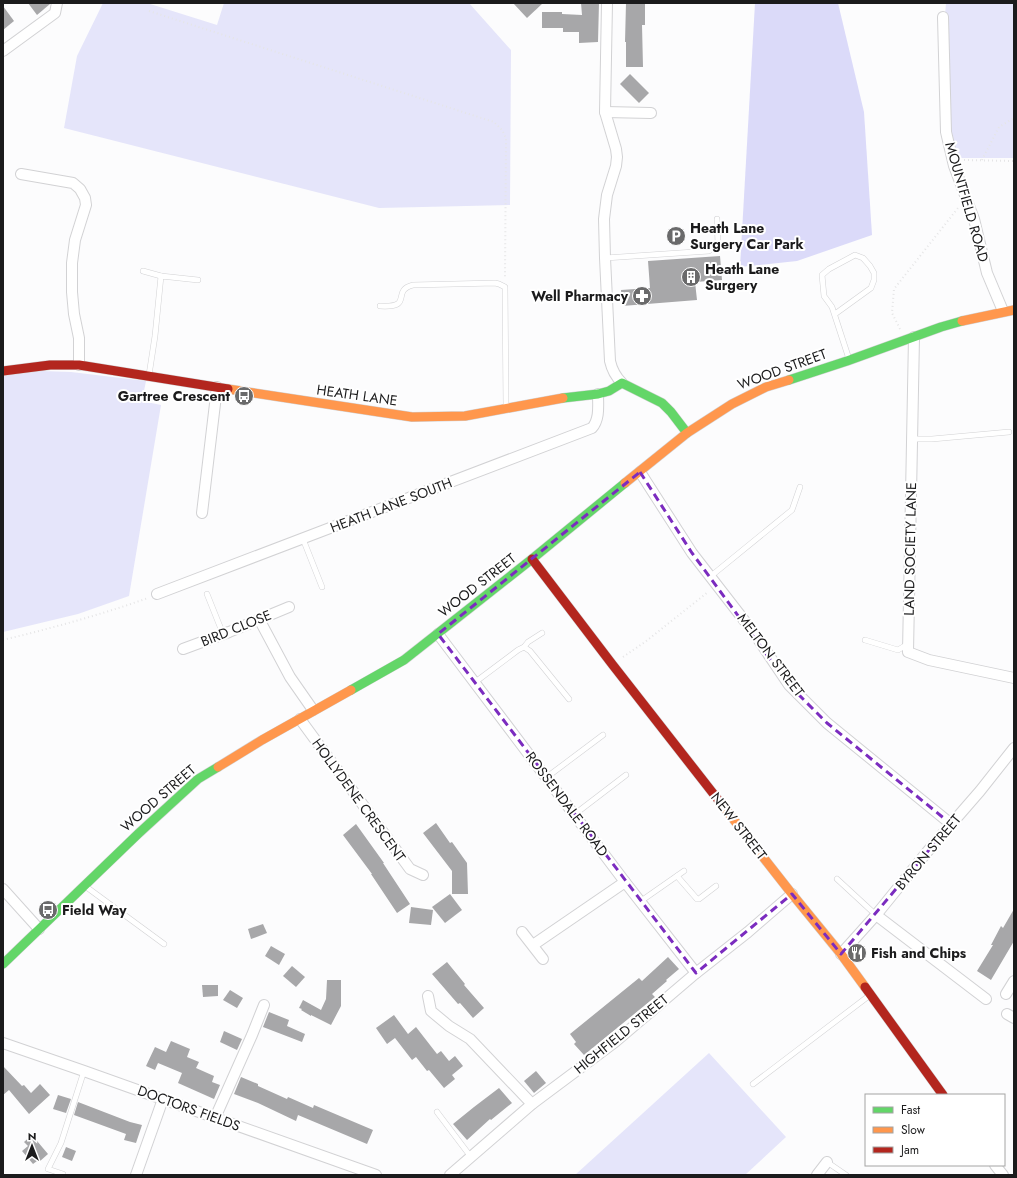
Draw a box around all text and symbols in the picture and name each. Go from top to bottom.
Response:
street label: MOUNTFIELD ROAD [940,140,994,264]
place label: Heath Lane Surgery Car Park [690,218,804,254]
parking icon: Heath Lane Surgery Car Park [665,225,687,247]
place label: Heath Lane Surgery [705,259,779,295]
building icon: Heath Lane Surgery [680,266,702,288]
pharmacy icon: Well Pharmacy [631,285,653,307]
place label: Well Pharmacy [531,286,629,306]
street label: WOOD STREET [735,343,830,394]
street label: HEATH LANE [315,379,399,411]
bus stop icon: Gartree Crescent [233,385,255,407]
place label: Gartree Crescent [118,386,231,406]
street label: HEATH LANE SOUTH [327,472,455,538]
street label: LAND SOCIETY LANE [899,482,921,616]
street label: WOOD STREET [434,548,520,622]
street label: BIRD CLOSE [198,605,274,651]
street label: MELTON STREET [733,609,809,701]
street label: HOLLYDENE CRESCENT [307,734,411,866]
street label: ROSSENDALE ROAD [521,747,613,861]
street label: WOOD STREET [116,759,200,836]
street label: NEW STREET [706,788,772,864]
street label: BYRON STREET [890,810,966,894]
bus stop icon: Field Way [37,899,59,921]
place label: Field Way [62,900,127,920]
restaurant icon: Fish and Chips [846,942,868,964]
place label: Fish and Chips [871,943,967,963]
street label: HIGHFIELD STREET [569,989,673,1078]
street label: DOCTORS FIELDS [135,1080,243,1136]
legend [865,1094,1005,1166]
text: Fast [901,1101,920,1119]
text: Slow [901,1121,926,1139]
north arrow [12,1126,52,1166]
text: N [28,1128,36,1144]
text: Jam [899,1141,919,1159]

